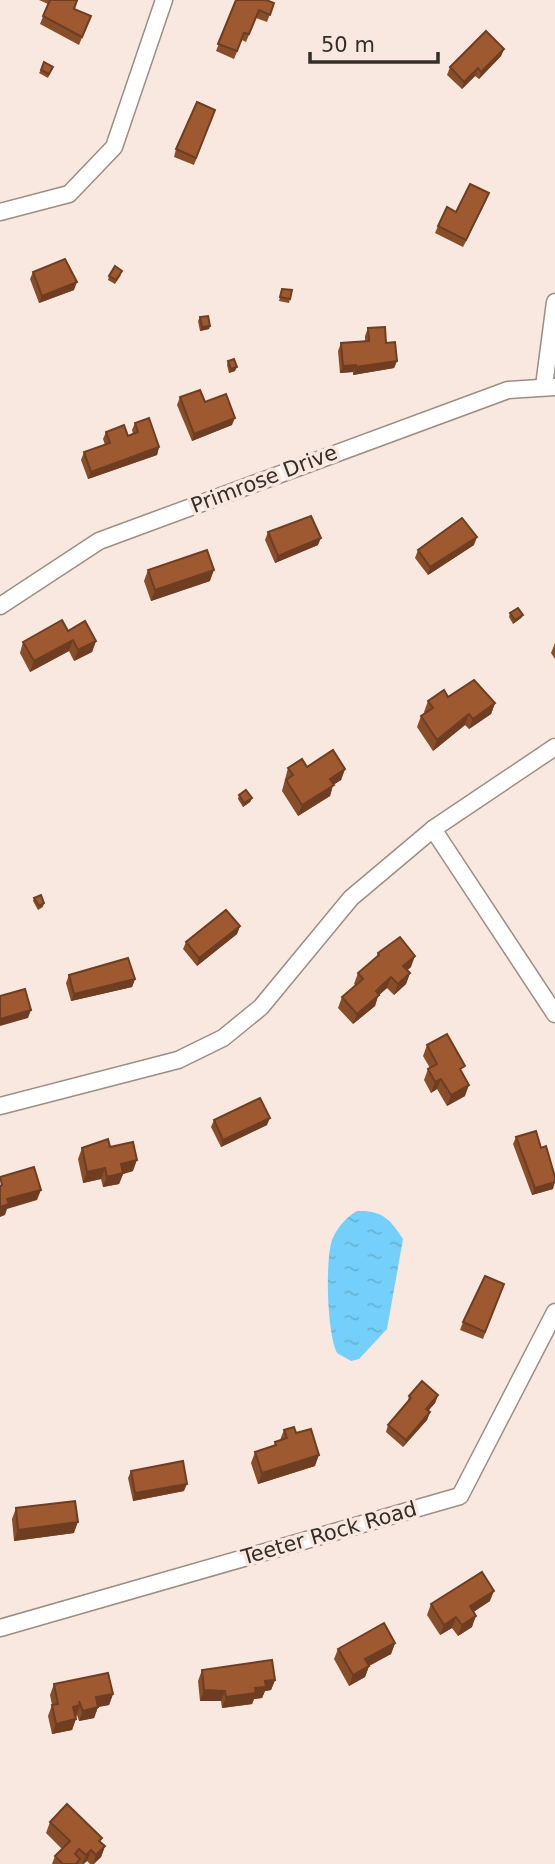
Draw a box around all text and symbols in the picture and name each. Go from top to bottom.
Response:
scale bar [310,21,438,65]
text: 50 m [321,33,375,57]
street label: Primrose Drive [187,440,341,518]
street label: Teeter Rock Road [238,1497,419,1570]

